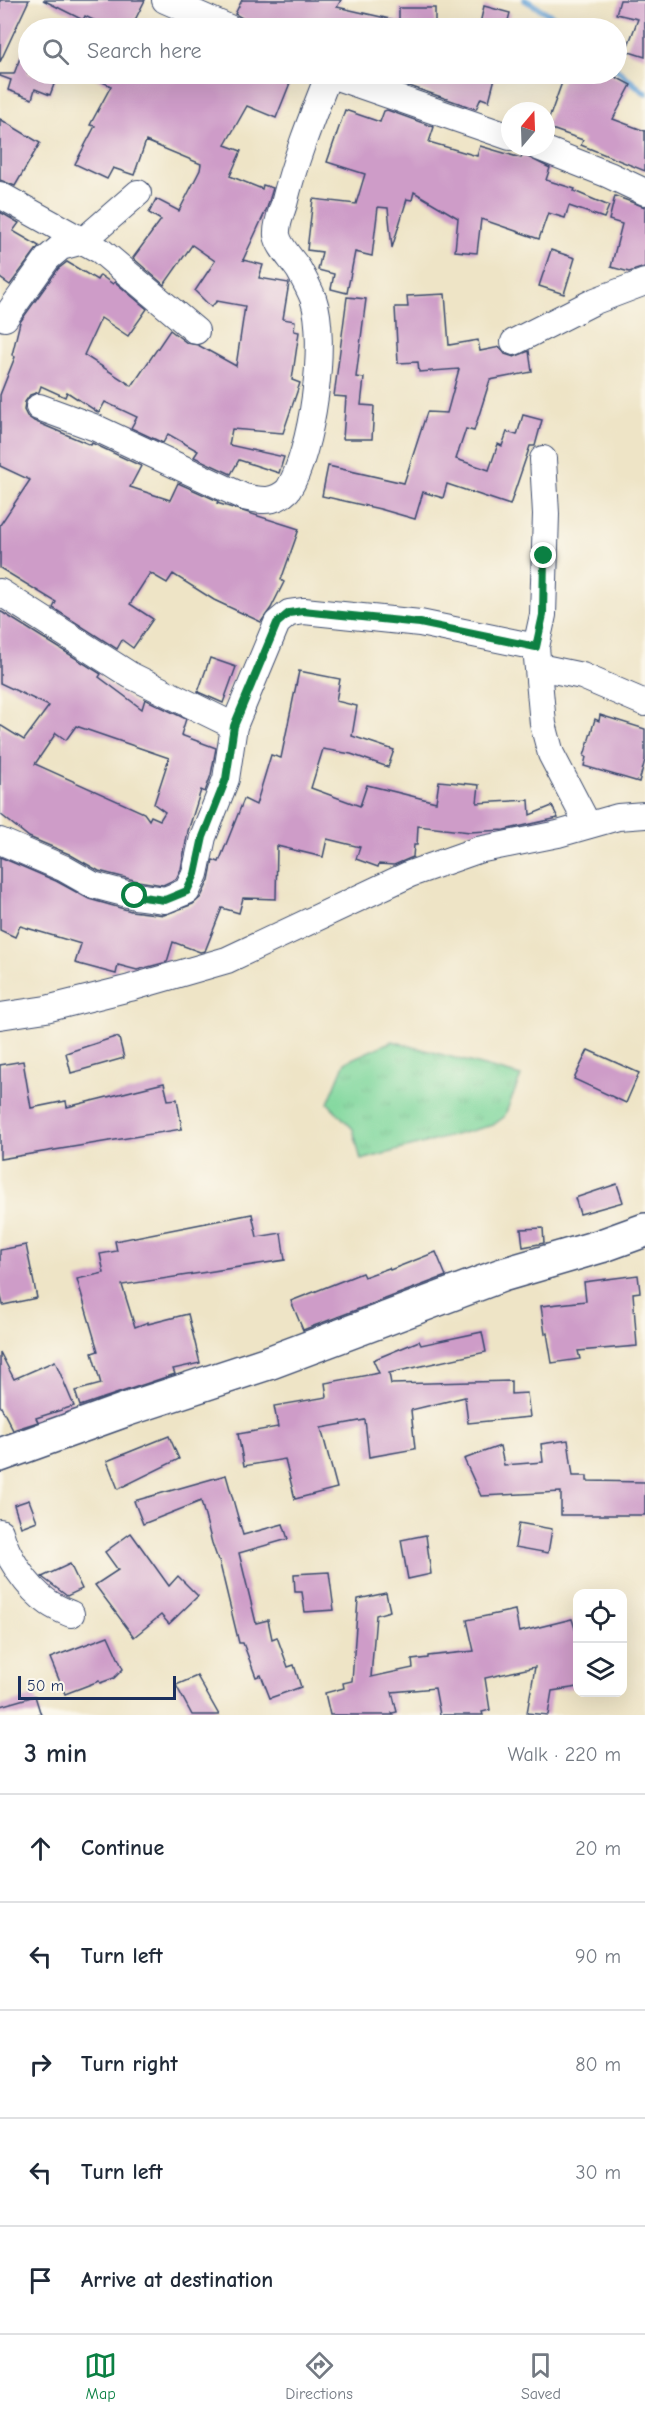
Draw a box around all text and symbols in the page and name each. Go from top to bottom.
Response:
search box [18,18,627,84]
icon: search [39,35,72,68]
text: Search here [87,38,202,64]
north arrow [501,102,555,156]
route end [530,542,556,568]
route start [121,882,147,908]
map controls [573,1589,627,1697]
button: locate [573,1589,627,1643]
button: layers [573,1643,627,1697]
scale bar [18,1673,176,1700]
text: 50 m [27,1677,64,1695]
text: 3 min [24,1739,87,1769]
text: Walk · 220 m [507,1743,621,1766]
icon: ahead [24,1832,57,1865]
text: Continue [81,1835,164,1861]
text: 20 m [575,1837,621,1860]
icon: left [24,1940,57,1973]
text: Turn left [81,1943,163,1969]
text: 90 m [575,1945,621,1968]
icon: right [24,2048,57,2081]
text: Turn right [81,2051,178,2077]
text: 80 m [575,2053,621,2076]
icon: left [24,2156,57,2189]
text: Turn left [81,2159,163,2185]
text: 30 m [575,2161,621,2184]
icon: arrive [24,2264,57,2297]
text: Arrive at destination [81,2267,273,2293]
tab: Map [84,2349,117,2403]
tab: Directions [285,2349,353,2403]
tab: Saved [521,2349,561,2403]

